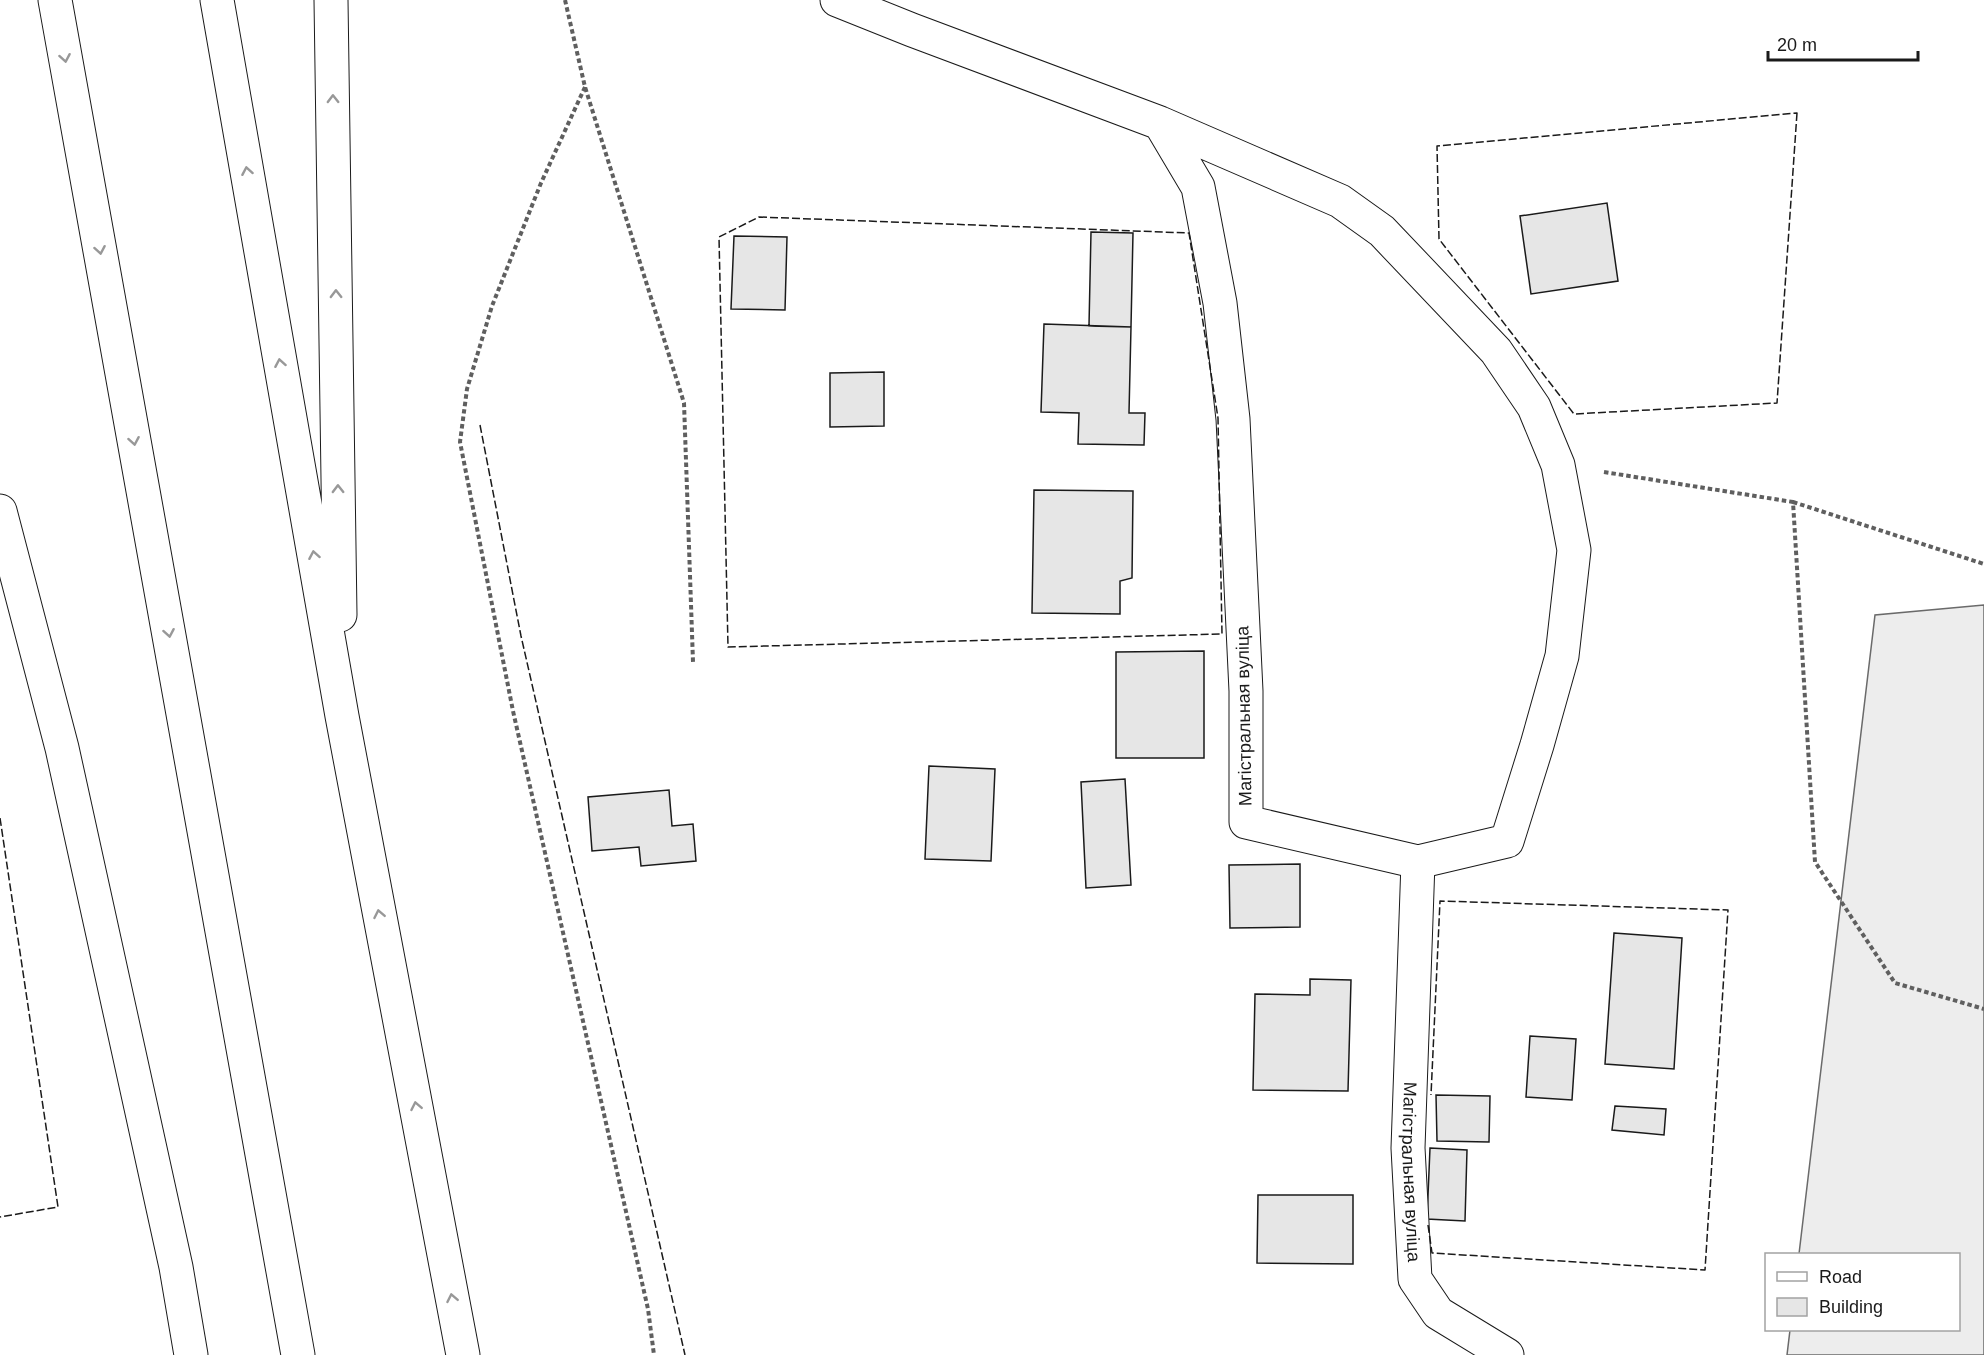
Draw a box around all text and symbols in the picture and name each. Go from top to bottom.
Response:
scale bar [1768,24,1918,62]
text: 20 m [1777,35,1817,55]
one-way arrow [58,52,71,62]
one-way arrow [327,95,339,104]
one-way arrow [241,166,254,176]
one-way arrow [93,244,106,254]
one-way arrow [329,290,342,299]
one-way arrow [274,358,287,368]
one-way arrow [127,436,140,446]
one-way arrow [332,485,345,494]
one-way arrow [308,550,320,559]
street label: Магістральная вуліца [1232,625,1256,806]
one-way arrow [162,628,175,638]
one-way arrow [373,910,386,920]
street label: Магістральная вуліца [1398,1081,1424,1263]
one-way arrow [410,1101,423,1111]
legend [1765,1253,1960,1331]
text: Road [1819,1267,1862,1287]
one-way arrow [446,1293,459,1303]
text: Building [1819,1297,1883,1317]

